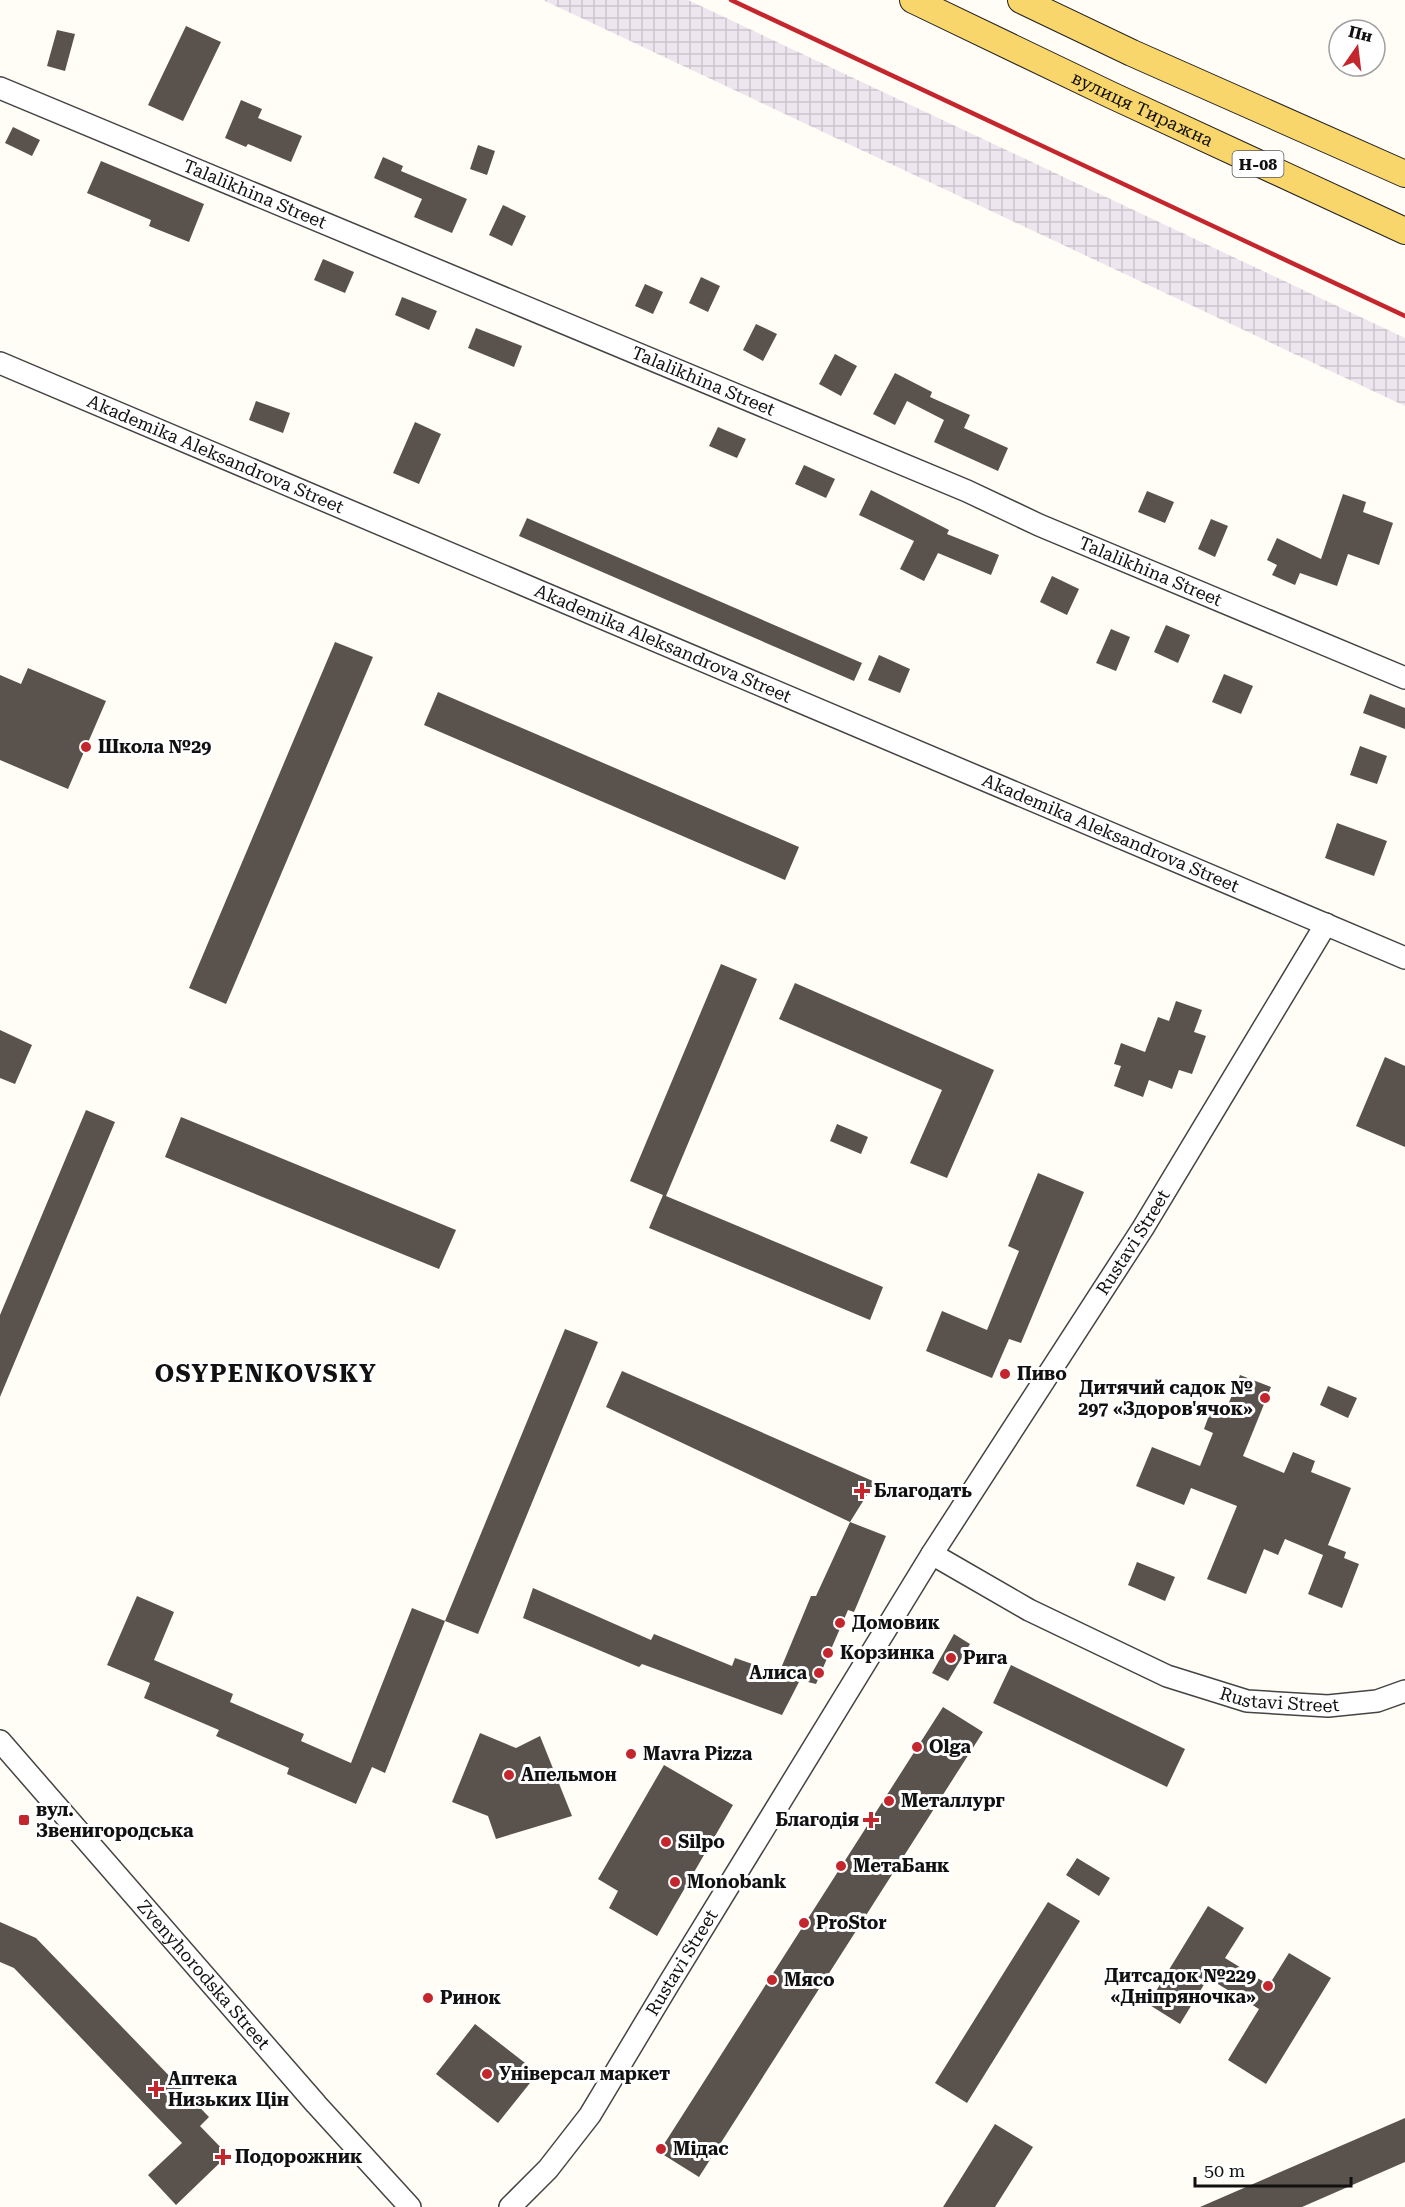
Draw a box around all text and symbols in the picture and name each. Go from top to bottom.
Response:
north arrow [1327,18,1387,78]
text: Пн [1347,22,1375,46]
street label: вулиця Тиражна [1068,67,1217,151]
road number: Н-08 [1232,151,1284,177]
street label: Talalikhina Street [180,155,330,233]
street label: Talalikhina Street [629,341,779,420]
street label: Akademika Aleksandrova Street [84,390,347,518]
street label: Talalikhina Street [1076,532,1226,610]
street label: Akademika Aleksandrova Street [532,580,795,707]
place label: Школа №29 [98,736,211,757]
marker: Школа №29 [79,740,93,754]
street label: Akademika Aleksandrova Street [979,769,1242,897]
street label: Rustavi Street [1092,1186,1174,1299]
district label: OSYPENKOVSKY [155,1360,377,1388]
place label: Пиво [1017,1363,1067,1384]
marker: Пиво [998,1367,1012,1381]
place label: Дитячий садок № 297 «Здоров'ячок» [1078,1377,1253,1419]
marker: Дитячий садок № 297 «Здоров'ячок» [1258,1391,1272,1405]
place label: Благодать [874,1480,972,1501]
marker: Благодать [855,1484,869,1498]
place label: Домовик [852,1612,940,1633]
marker: Домовик [833,1616,847,1630]
place label: Корзинка [840,1642,935,1663]
marker: Корзинка [821,1646,835,1660]
place label: Рига [963,1647,1008,1668]
marker: Рига [944,1651,958,1665]
place label: Алиса [749,1662,807,1683]
marker: Алиса [812,1666,826,1680]
street label: Rustavi Street [1217,1682,1340,1716]
place label: Olga [929,1736,971,1757]
marker: Olga [910,1740,924,1754]
place label: Mavra Pizza [643,1743,753,1764]
marker: Mavra Pizza [624,1747,638,1761]
place label: Апельмон [521,1764,617,1785]
marker: Апельмон [502,1768,516,1782]
place label: Металлург [901,1790,1005,1811]
marker: Металлург [882,1794,896,1808]
place label: вул. Звенигородська [36,1799,194,1841]
place label: Благодія [775,1809,859,1830]
marker: вул. Звенигородська [17,1813,31,1827]
marker: Благодія [864,1813,878,1827]
place label: Silpo [678,1831,725,1852]
marker: Silpo [659,1835,673,1849]
place label: МетаБанк [853,1855,950,1876]
marker: МетаБанк [834,1859,848,1873]
place label: Monobank [687,1871,787,1892]
marker: Monobank [668,1875,682,1889]
street label: Zvenyhorodska Street [133,1896,275,2054]
street label: Rustavi Street [641,1905,722,2019]
place label: ProStor [816,1912,887,1933]
marker: ProStor [797,1916,811,1930]
place label: Дитсадок №229 «Дніпряночка» [1105,1965,1256,2007]
place label: Мясо [784,1969,835,1990]
marker: Мясо [765,1973,779,1987]
marker: Дитсадок №229 «Дніпряночка» [1261,1979,1275,1993]
place label: Ринок [440,1987,502,2008]
marker: Ринок [421,1991,435,2005]
place label: Універсал маркет [499,2063,670,2084]
marker: Універсал маркет [480,2067,494,2081]
place label: Аптека Низьких Цін [168,2068,289,2110]
marker: Аптека Низьких Цін [149,2082,163,2096]
place label: Мідас [673,2138,729,2159]
marker: Мідас [654,2142,668,2156]
place label: Подорожник [235,2146,363,2167]
marker: Подорожник [216,2150,230,2164]
scale bar [1195,2150,1351,2188]
text: 50 m [1204,2160,1245,2181]

